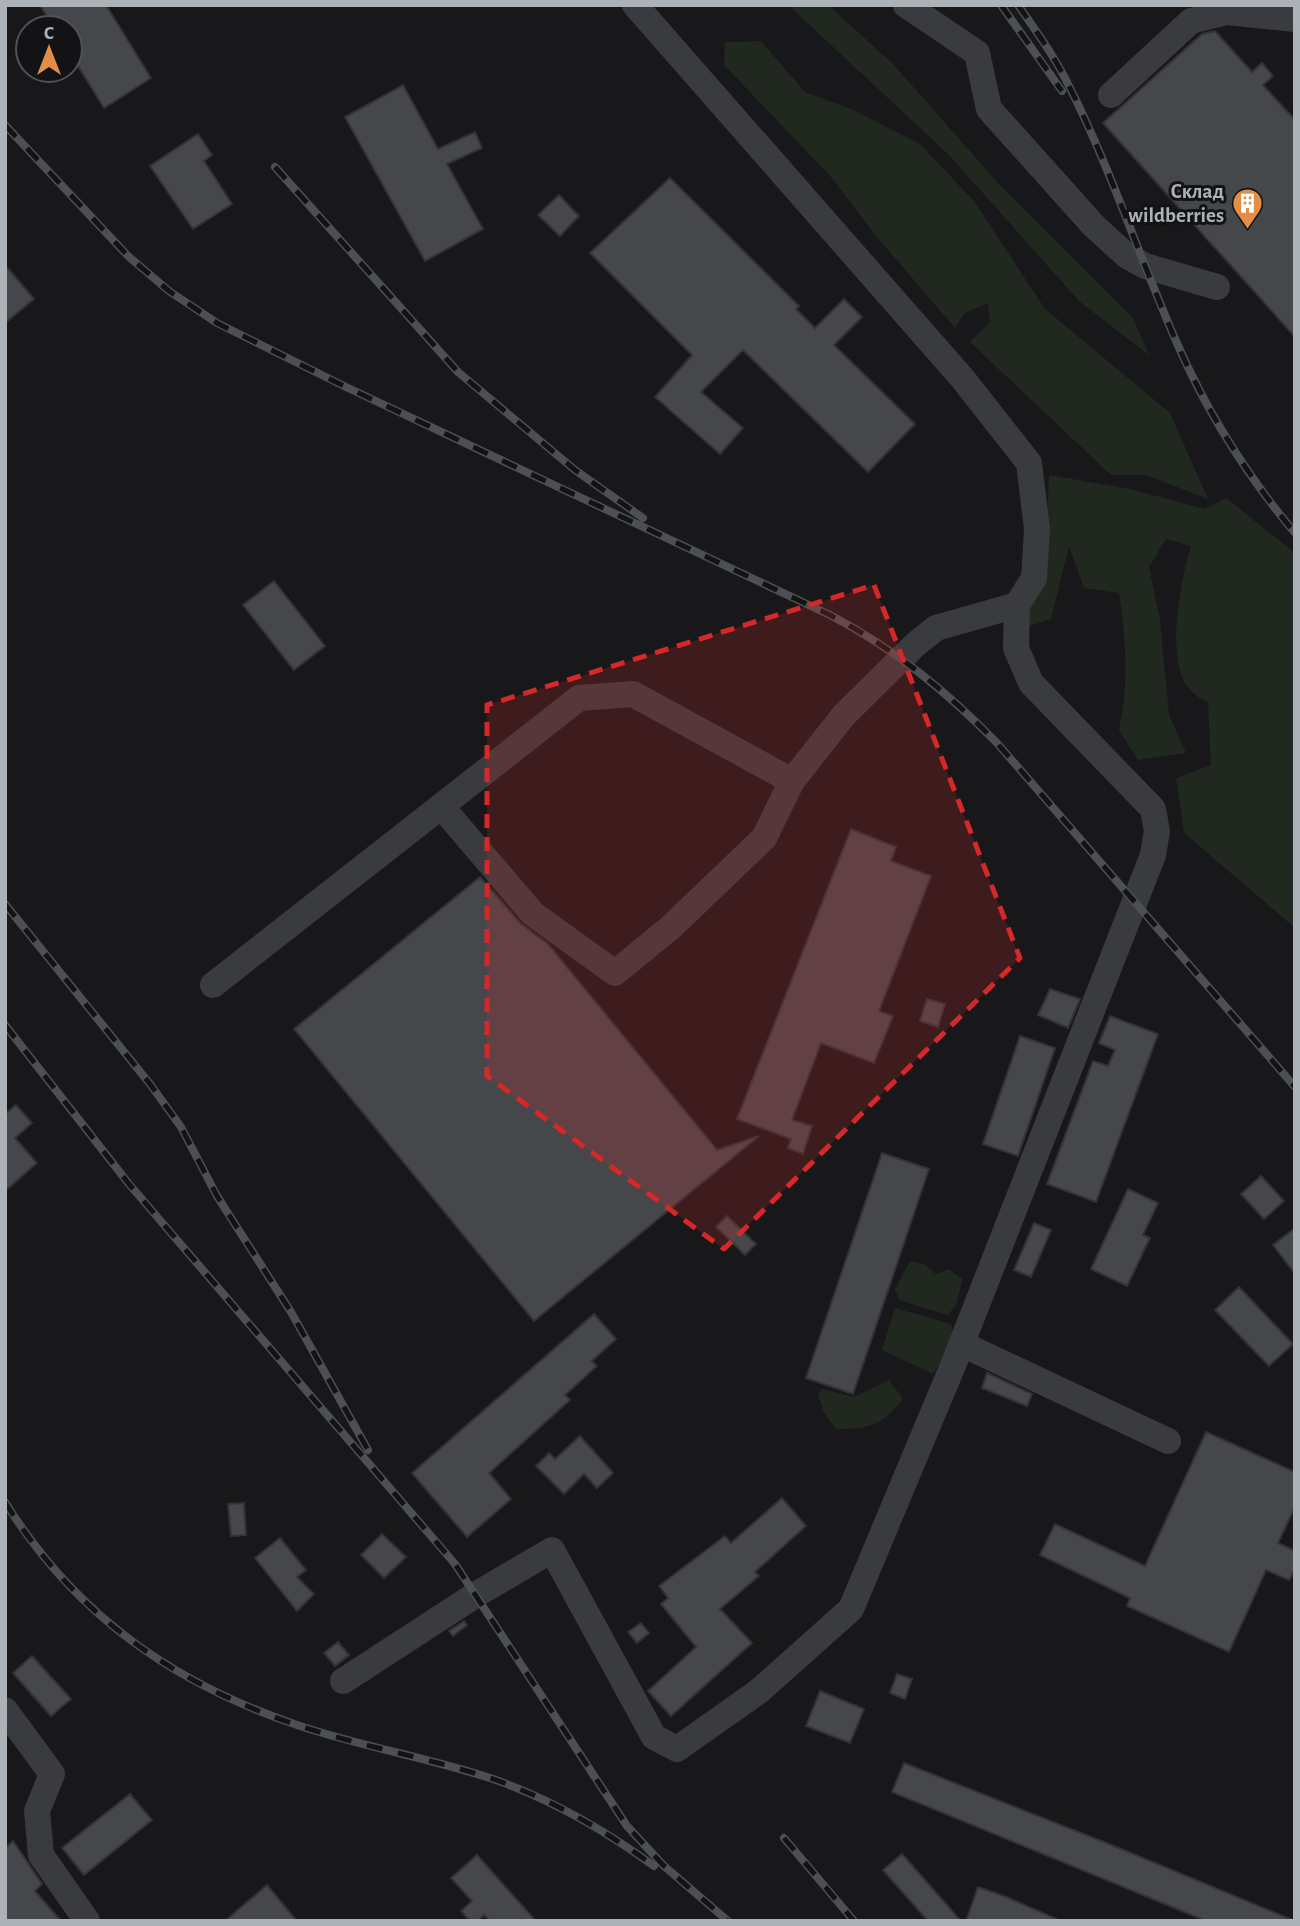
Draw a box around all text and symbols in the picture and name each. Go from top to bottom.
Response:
north arrow [14,14,84,84]
text: С [44,24,54,43]
place label: Склад wildberries [1128,181,1224,226]
building icon: Склад wildberries [1230,186,1264,230]

